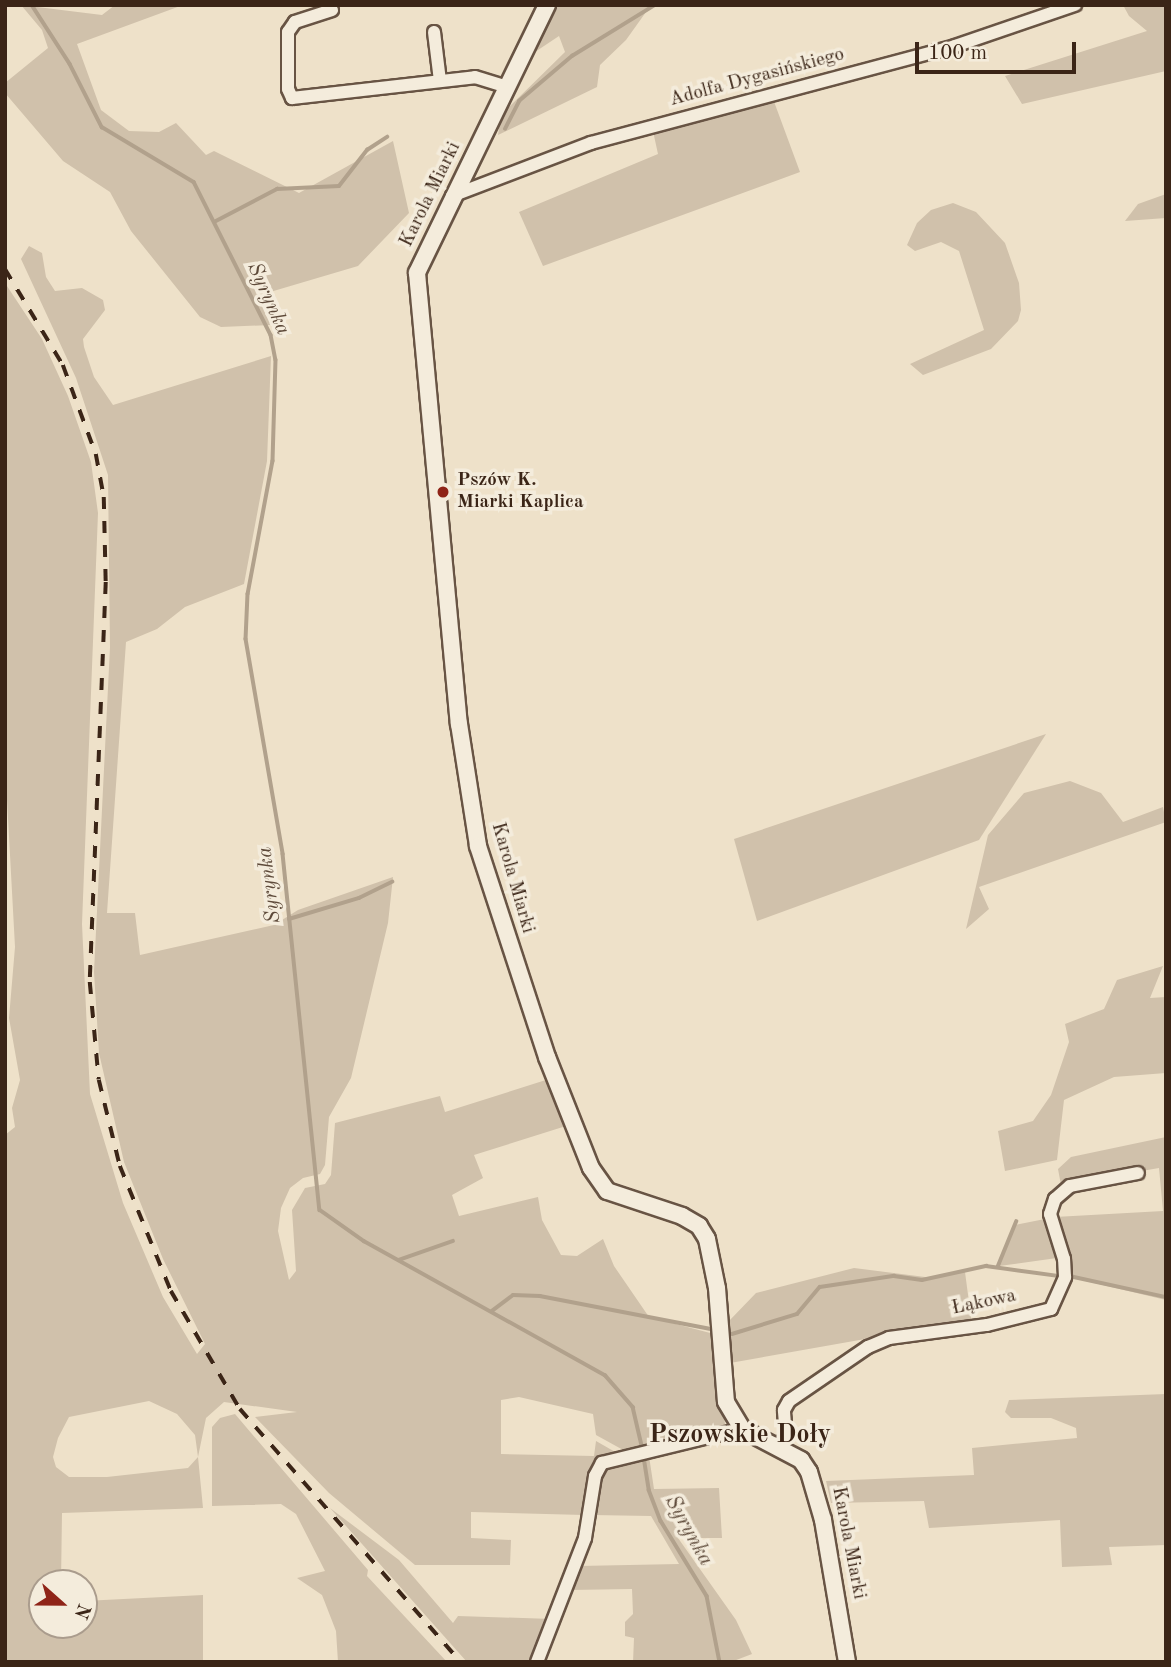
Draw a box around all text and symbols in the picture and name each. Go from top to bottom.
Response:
scale bar [919,28,1080,72]
text: 100 m [928,43,987,64]
street label: Adolfa Dygasińskiego [667,44,847,112]
street label: Karola Miarki [396,139,466,251]
water label: Syrynka [241,259,295,339]
place label: Pszów K. Miarki Kaplica [457,470,584,514]
marker: Pszów K. Miarki Kaplica [435,484,451,500]
street label: Karola Miarki [485,820,539,936]
water label: Syrynka [253,845,287,925]
street label: Łąkowa [950,1285,1018,1321]
district label: Pszowskie Doły [649,1420,831,1452]
street label: Karola Miarki [826,1485,870,1601]
water label: Syrynka [658,1491,718,1571]
north arrow [28,1569,98,1639]
text: N [70,1601,93,1621]

